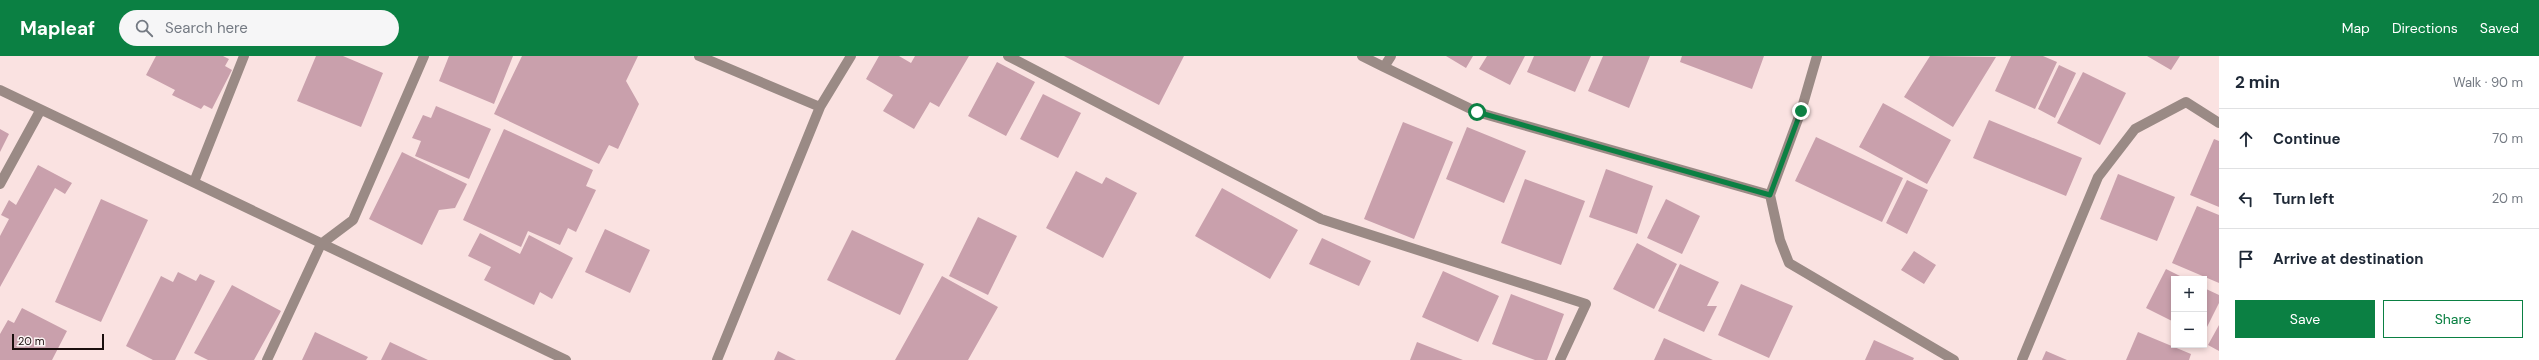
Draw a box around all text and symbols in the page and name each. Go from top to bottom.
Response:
search box [119,10,399,46]
text: Mapleaf [20,16,95,41]
icon: search [133,17,155,39]
text: Search here [165,18,248,38]
text: Map [2342,19,2370,37]
text: Directions [2392,19,2458,37]
text: Saved [2480,19,2519,37]
text: 2 min [2235,71,2280,93]
text: Walk · 90 m [2453,74,2523,91]
route end [1792,102,1810,120]
route start [1468,103,1486,121]
icon: ahead [2235,128,2257,150]
text: Continue [2273,129,2341,149]
text: 70 m [2492,130,2523,147]
icon: left [2235,188,2257,210]
text: Turn left [2273,189,2334,209]
text: 20 m [2492,190,2523,207]
icon: arrive [2235,248,2257,270]
text: Arrive at destination [2273,249,2424,269]
map controls [2171,276,2207,348]
button: + [2171,276,2207,312]
button: Save [2235,300,2375,338]
button: Share [2383,300,2523,338]
button: − [2171,312,2207,348]
scale bar [12,332,104,351]
text: 20 m [18,334,44,348]

